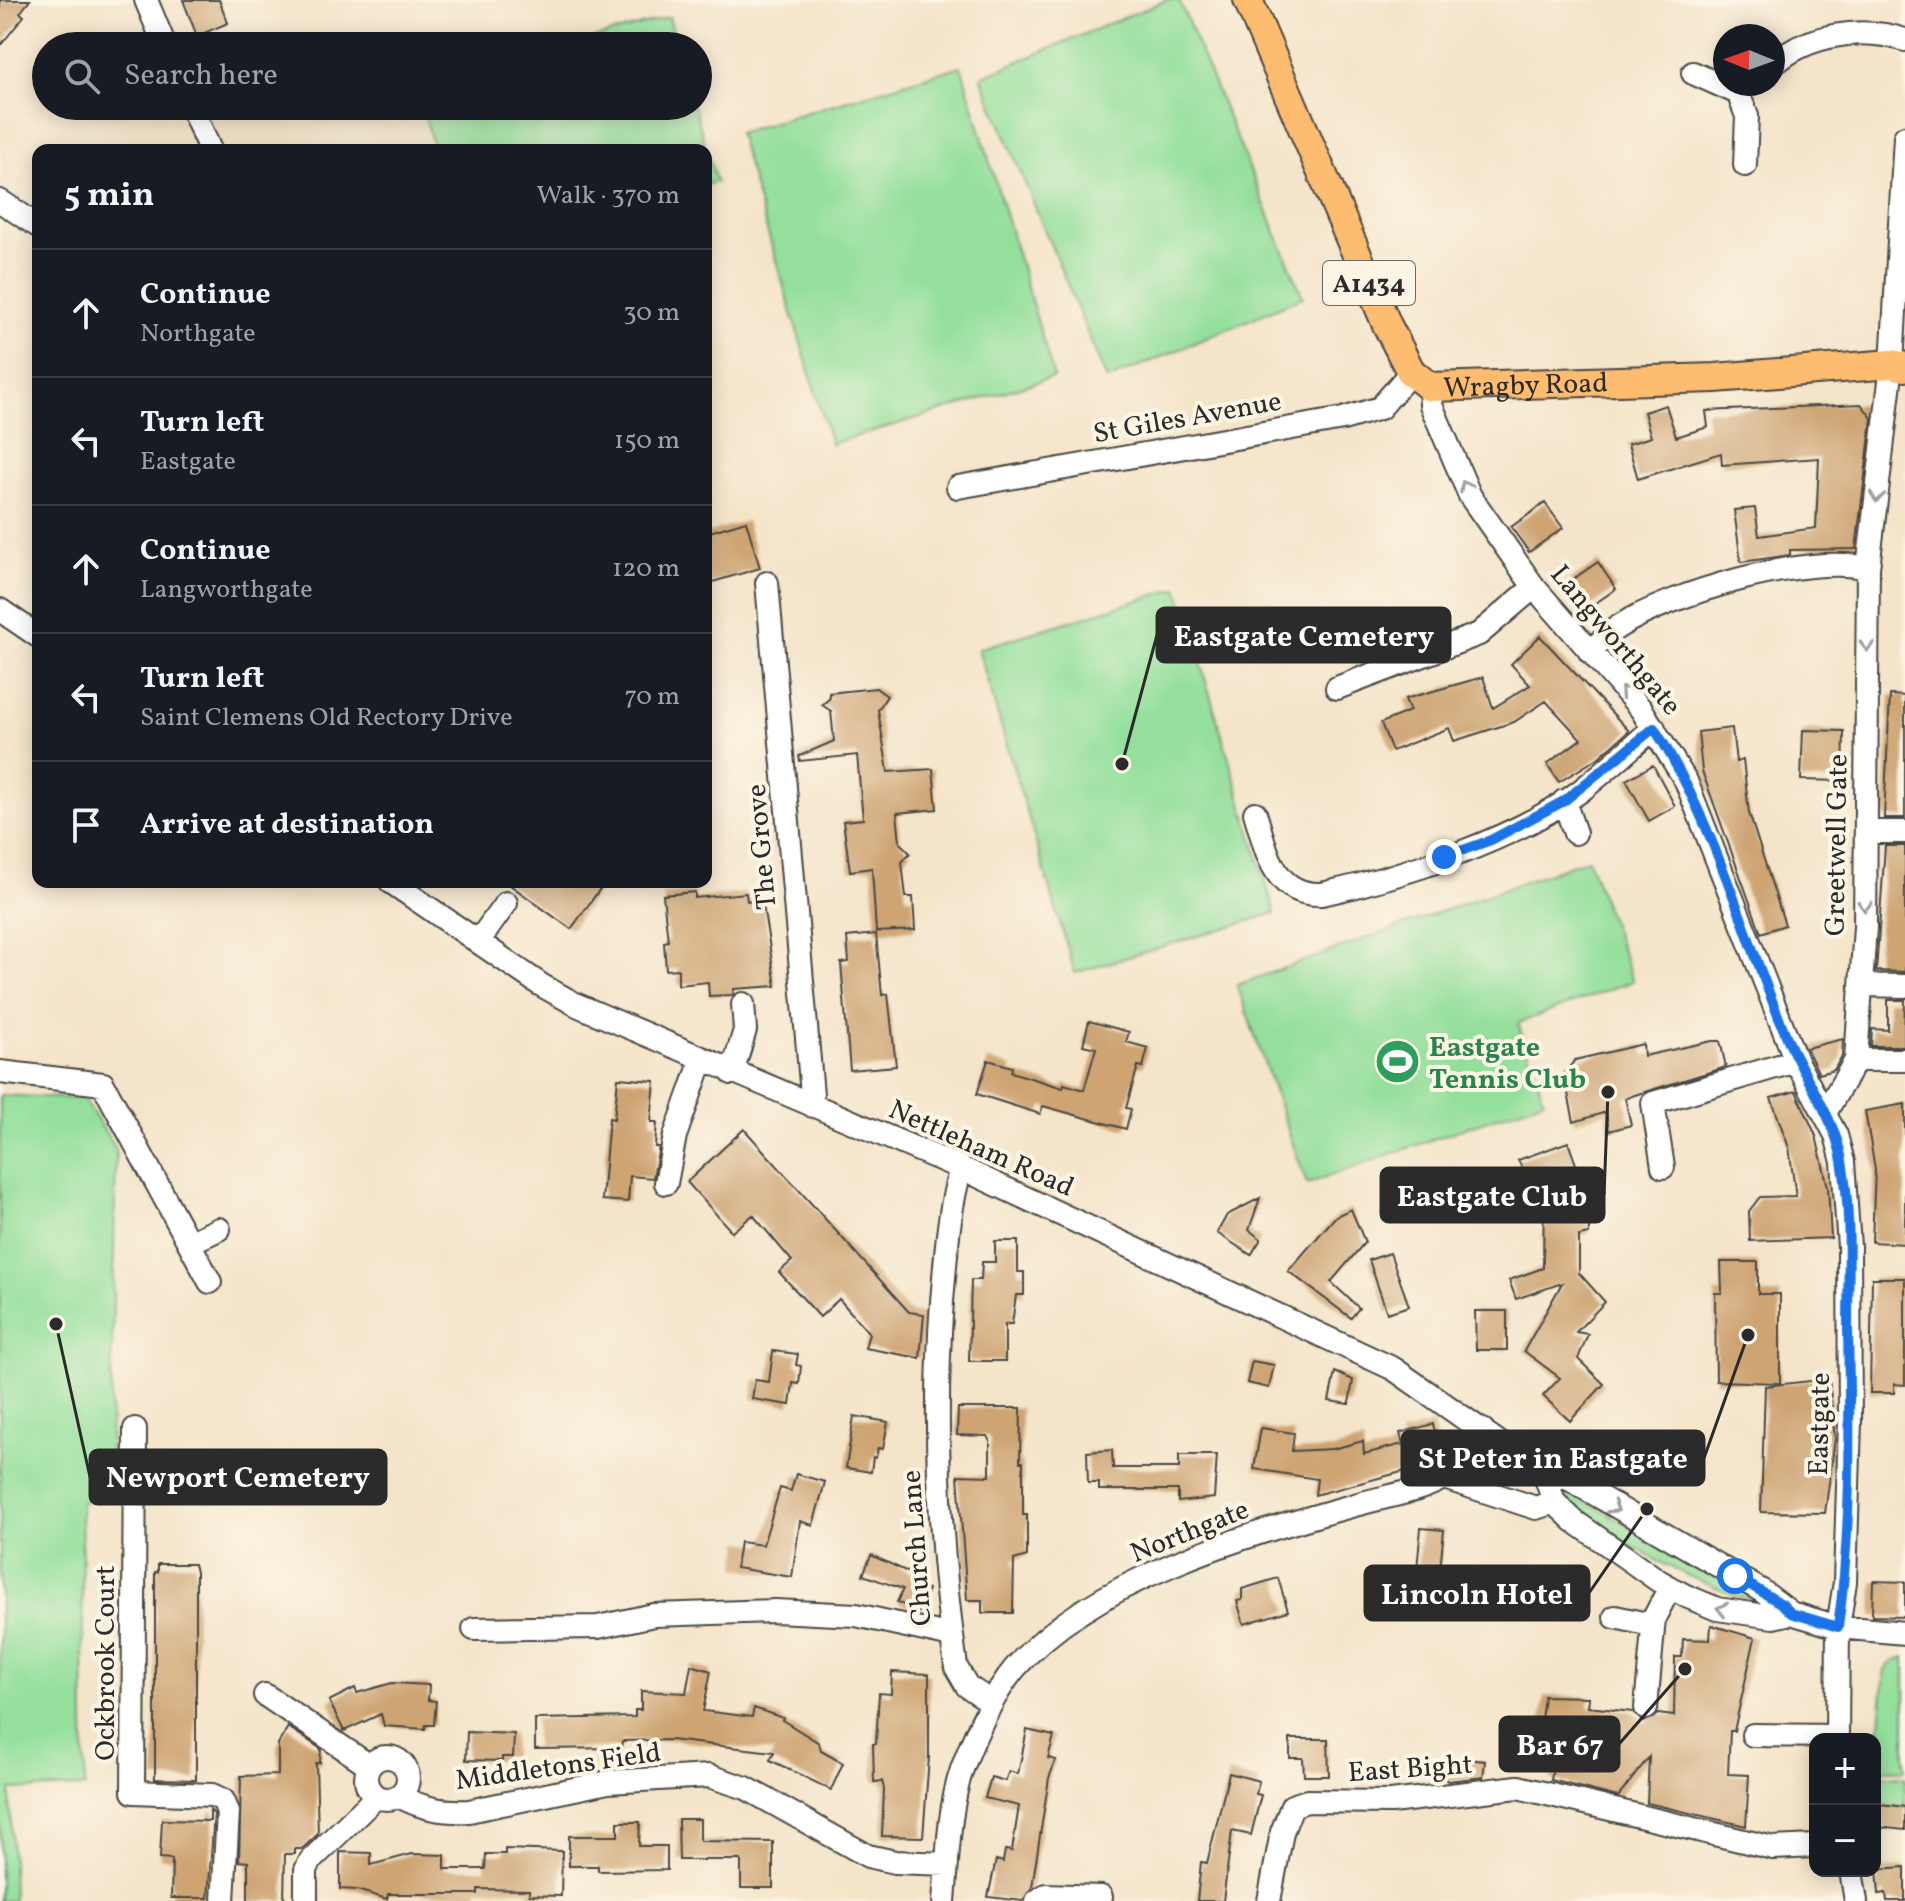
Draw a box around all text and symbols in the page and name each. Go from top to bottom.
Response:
north arrow [1713,24,1785,96]
search box [32,32,712,120]
icon: search [60,54,104,98]
text: Search here [124,55,278,97]
text: 5 min [64,173,154,220]
text: Walk · 370 m [537,178,680,214]
road number: A1434 [1323,261,1415,305]
text: Continue [140,274,271,316]
icon: ahead [64,291,108,335]
text: 30 m [623,295,680,331]
text: Northgate [140,316,256,352]
street label: Wragby Road [1443,364,1609,409]
street label: St Giles Avenue [1090,383,1285,454]
text: Turn left [140,402,264,444]
icon: left [64,419,108,463]
text: 150 m [614,423,680,459]
text: Eastgate [140,444,236,480]
one-way arrow [1460,480,1475,495]
one-way arrow [1868,491,1885,504]
text: Continue [140,530,271,572]
icon: ahead [64,547,108,591]
text: 120 m [612,551,680,587]
street label: Langworthgate [1540,557,1690,724]
text: Langworthgate [140,572,313,608]
callout: Eastgate Cemetery [1157,608,1450,662]
text: Eastgate Cemetery [1174,617,1435,659]
one-way arrow [1858,640,1876,653]
text: Turn left [140,658,264,700]
icon: left [64,675,108,719]
text: 70 m [625,679,680,715]
one-way arrow [1620,685,1635,700]
text: Saint Clemens Old Rectory Drive [140,700,513,736]
street label: Greetwell Gate [1816,754,1859,937]
street label: The Grove [738,782,787,911]
icon: arrive [64,803,108,847]
text: Arrive at destination [140,804,434,846]
route end [1426,839,1462,875]
one-way arrow [1856,900,1874,913]
place label: Eastgate Tennis Club [1429,1029,1586,1100]
sports icon: Eastgate Tennis Club [1374,1038,1422,1086]
street label: Nettleham Road [882,1091,1080,1208]
callout: Eastgate Club [1381,1168,1604,1222]
text: Eastgate Club [1397,1177,1587,1219]
street label: Eastgate [1800,1372,1841,1476]
callout: St Peter in Eastgate [1402,1431,1704,1485]
text: St Peter in Eastgate [1418,1439,1688,1481]
callout: Newport Cemetery [90,1450,386,1504]
text: Newport Cemetery [106,1458,370,1500]
street label: Church Lane [893,1469,942,1627]
street label: Northgate [1125,1491,1255,1574]
one-way arrow [1605,1498,1620,1514]
route start [1717,1558,1753,1594]
street label: Ockbrook Court [87,1565,126,1761]
callout: Lincoln Hotel [1365,1566,1589,1620]
text: Lincoln Hotel [1381,1575,1573,1617]
one-way arrow [1716,1601,1730,1618]
callout: Bar 67 [1500,1717,1619,1771]
text: Bar 67 [1516,1726,1604,1768]
map controls [1809,1733,1881,1877]
button: + [1809,1733,1881,1805]
street label: Middletons Field [453,1734,664,1801]
street label: East Bight [1347,1746,1474,1793]
button: − [1809,1805,1881,1877]

